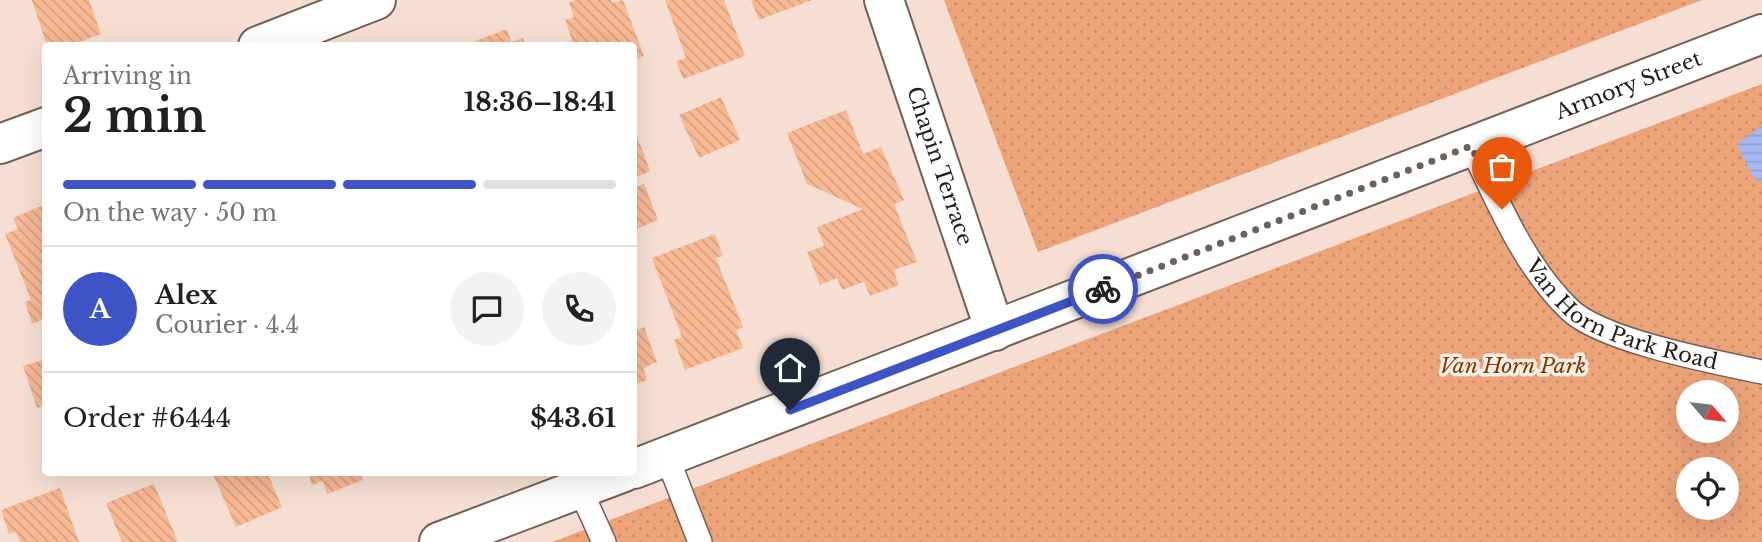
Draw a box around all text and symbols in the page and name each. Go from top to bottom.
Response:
street label: Armory Street [1551,45,1705,126]
text: Arriving in [63,62,192,90]
street label: Chapin Terrace [901,83,978,249]
text: 18:36–18:41 [464,86,616,118]
text: 2 min [63,87,206,144]
pin [1472,137,1532,209]
icon: bag [1483,148,1521,186]
text: On the way · 50 m [63,199,277,227]
street label: Van Horn Park Road [1519,253,1720,375]
courier [1068,254,1138,324]
icon: bike [1084,270,1122,308]
button: chat [450,272,524,346]
button: phone [542,272,616,346]
text: Alex [155,279,217,311]
text: A [89,293,111,325]
text: Courier · 4.4 [155,311,299,339]
pin [760,338,820,410]
icon: home [771,349,809,387]
park label: Van Horn Park [1440,353,1586,379]
north arrow [1676,380,1740,443]
map controls [1676,380,1739,520]
text: Order #6444 [63,402,231,434]
text: $43.61 [530,402,616,434]
button: locate [1676,457,1739,520]

